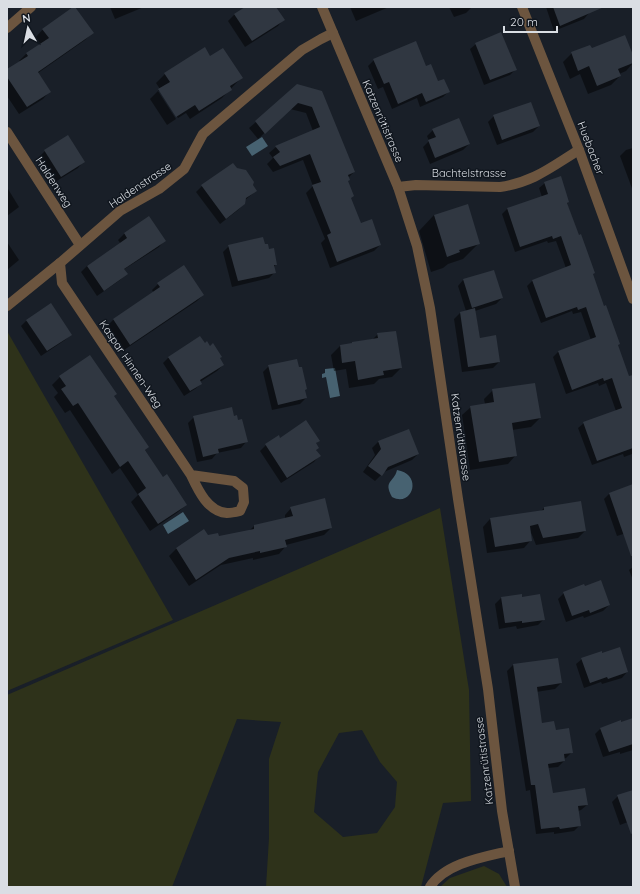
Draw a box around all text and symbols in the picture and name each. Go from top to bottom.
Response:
north arrow [8,8,48,48]
scale bar [504,8,557,34]
text: N [21,11,32,26]
text: 20 m [510,14,538,29]
street label: Katzenrütistrasse [359,78,407,164]
street label: Huebacher [574,119,608,177]
street label: Haldenweg [32,154,76,210]
street label: Haldenstrasse [106,159,174,211]
street label: Bachtelstrasse [432,166,506,180]
street label: Kaspar Hinnen-Weg [96,317,166,411]
street label: Katzenrütistrasse [448,392,474,482]
street label: Katzenrütistrasse [472,716,496,806]

